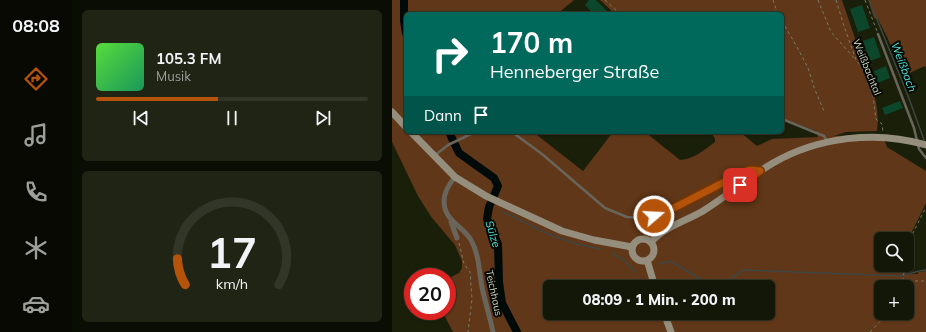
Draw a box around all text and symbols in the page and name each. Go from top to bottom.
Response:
text: 08:08 [12,14,60,37]
text: 170 m [490,25,573,60]
icon: right [424,28,476,80]
street label: Weißbachtal [850,37,884,97]
water label: Weißbach [888,40,920,94]
text: 105.3 FM [156,49,221,68]
text: Henneberger Straße [490,60,659,83]
icon: directions [22,65,50,93]
text: Musik [156,68,191,84]
icon: arrive [470,104,492,126]
text: Dann [424,106,462,125]
icon: previous [130,107,152,129]
icon: pause [221,107,243,129]
icon: next [312,107,334,129]
icon: music [22,121,50,149]
pin [723,168,757,202]
icon: arrive [729,174,751,196]
icon: phone [22,178,50,206]
position arrow [633,195,675,237]
water label: Sülze [482,219,504,249]
text: 17 [207,225,257,277]
map controls [874,232,914,320]
button: search [874,232,914,272]
icon: climate [22,234,50,262]
speed limit sign: 20 [404,268,456,320]
street label: Teichhaus [483,269,505,317]
text: km/h [216,274,248,292]
button: + [874,280,914,320]
icon: car [22,290,50,318]
text: 08:09 · 1 Min. · 200 m [582,290,736,309]

